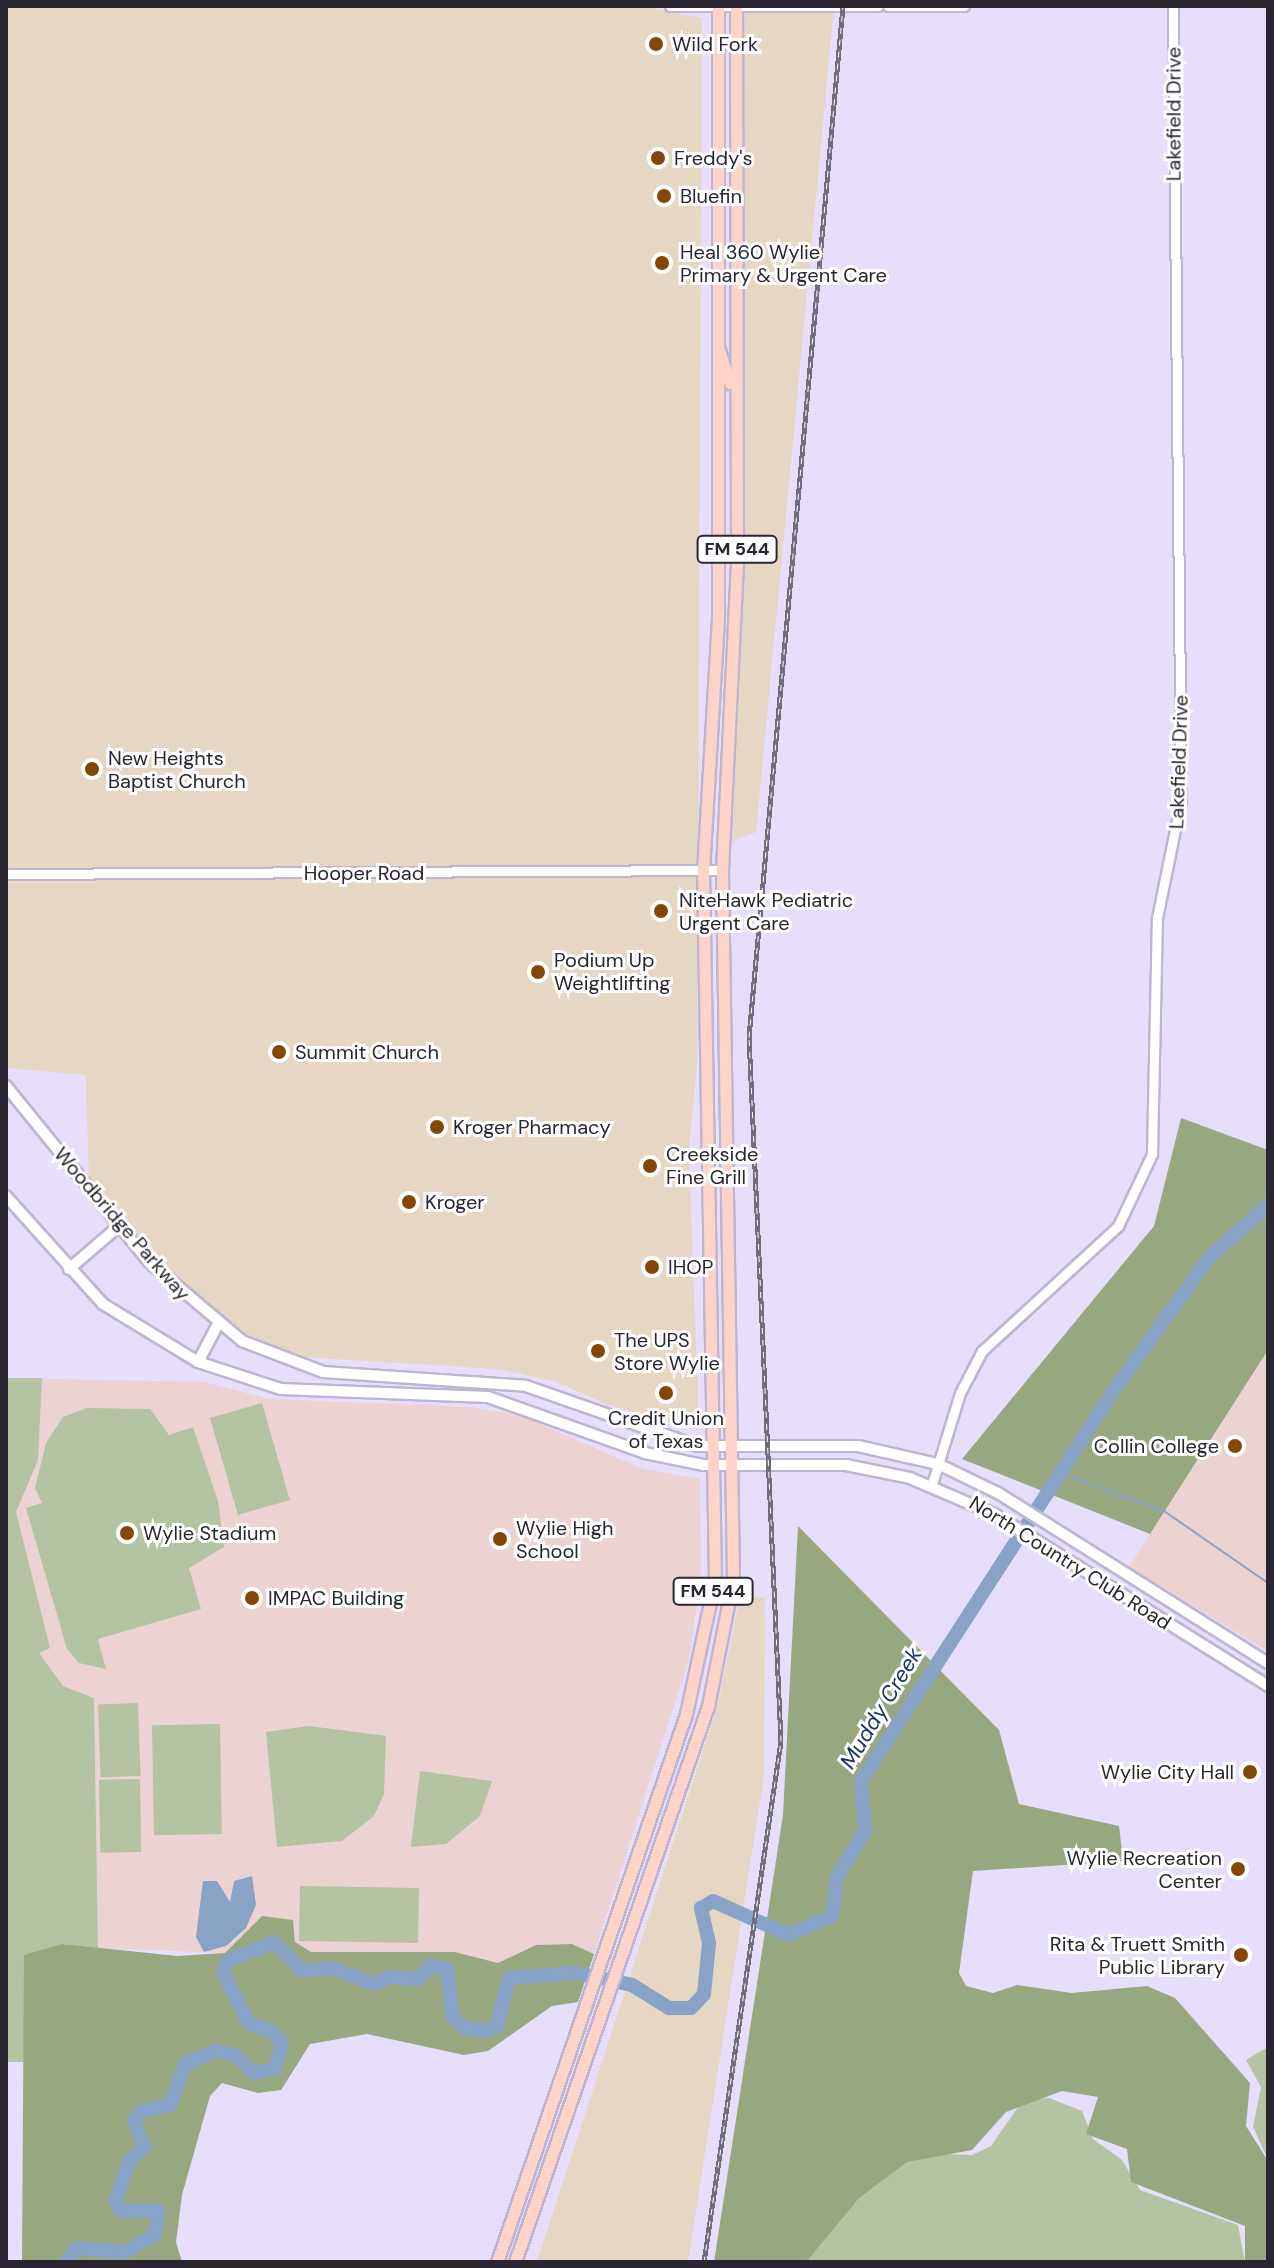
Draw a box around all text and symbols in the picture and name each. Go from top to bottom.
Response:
place label: Wild Fork [672,32,758,56]
marker: Wild Fork [647,35,665,53]
street label: Lakefield Drive [1162,47,1186,181]
place label: Freddy's [674,146,752,170]
marker: Freddy's [649,149,667,167]
place label: Bluefin [680,184,742,208]
marker: Bluefin [655,187,673,205]
place label: Heal 360 Wylie Primary & Urgent Care [680,240,887,287]
marker: Heal 360 Wylie Primary & Urgent Care [651,252,673,274]
road number: FM 544 [695,535,779,563]
street label: Lakefield Drive [1165,694,1193,830]
place label: New Heights Baptist Church [108,746,246,793]
marker: New Heights Baptist Church [83,760,101,778]
street label: Hooper Road [304,861,424,885]
place label: NiteHawk Pediatric Urgent Care [679,888,853,935]
marker: NiteHawk Pediatric Urgent Care [650,900,672,922]
place label: Podium Up Weightlifting [554,948,670,995]
marker: Podium Up Weightlifting [529,963,547,981]
place label: Summit Church [295,1040,439,1064]
marker: Summit Church [270,1043,288,1061]
place label: Kroger Pharmacy [453,1115,611,1139]
marker: Kroger Pharmacy [428,1118,446,1136]
street label: Woodbridge Parkway [49,1142,195,1306]
place label: Creekside Fine Grill [666,1142,758,1189]
marker: Creekside Fine Grill [641,1157,659,1175]
place label: Kroger [425,1190,485,1214]
marker: Kroger [400,1193,418,1211]
place label: IHOP [668,1255,713,1279]
marker: IHOP [643,1258,661,1276]
place label: The UPS Store Wylie [614,1328,720,1375]
marker: The UPS Store Wylie [589,1342,607,1360]
marker: Credit Union of Texas [657,1384,675,1402]
place label: Credit Union of Texas [608,1406,724,1453]
place label: Collin College [1094,1434,1219,1458]
marker: Collin College [1226,1437,1244,1455]
street label: North Country Club Road [965,1491,1175,1635]
place label: Wylie High School [516,1516,613,1563]
place label: Wylie Stadium [143,1521,276,1545]
marker: Wylie Stadium [118,1524,136,1542]
marker: Wylie High School [491,1530,509,1548]
road number: FM 544 [671,1577,755,1605]
place label: IMPAC Building [268,1586,404,1610]
marker: IMPAC Building [243,1589,261,1607]
water label: Muddy Creek [834,1642,928,1774]
place label: Wylie City Hall [1101,1760,1234,1784]
marker: Wylie City Hall [1241,1763,1259,1781]
place label: Wylie Recreation Center [1067,1846,1222,1893]
marker: Wylie Recreation Center [1229,1860,1247,1878]
place label: Rita & Truett Smith Public Library [1050,1932,1225,1979]
marker: Rita & Truett Smith Public Library [1232,1946,1250,1964]

